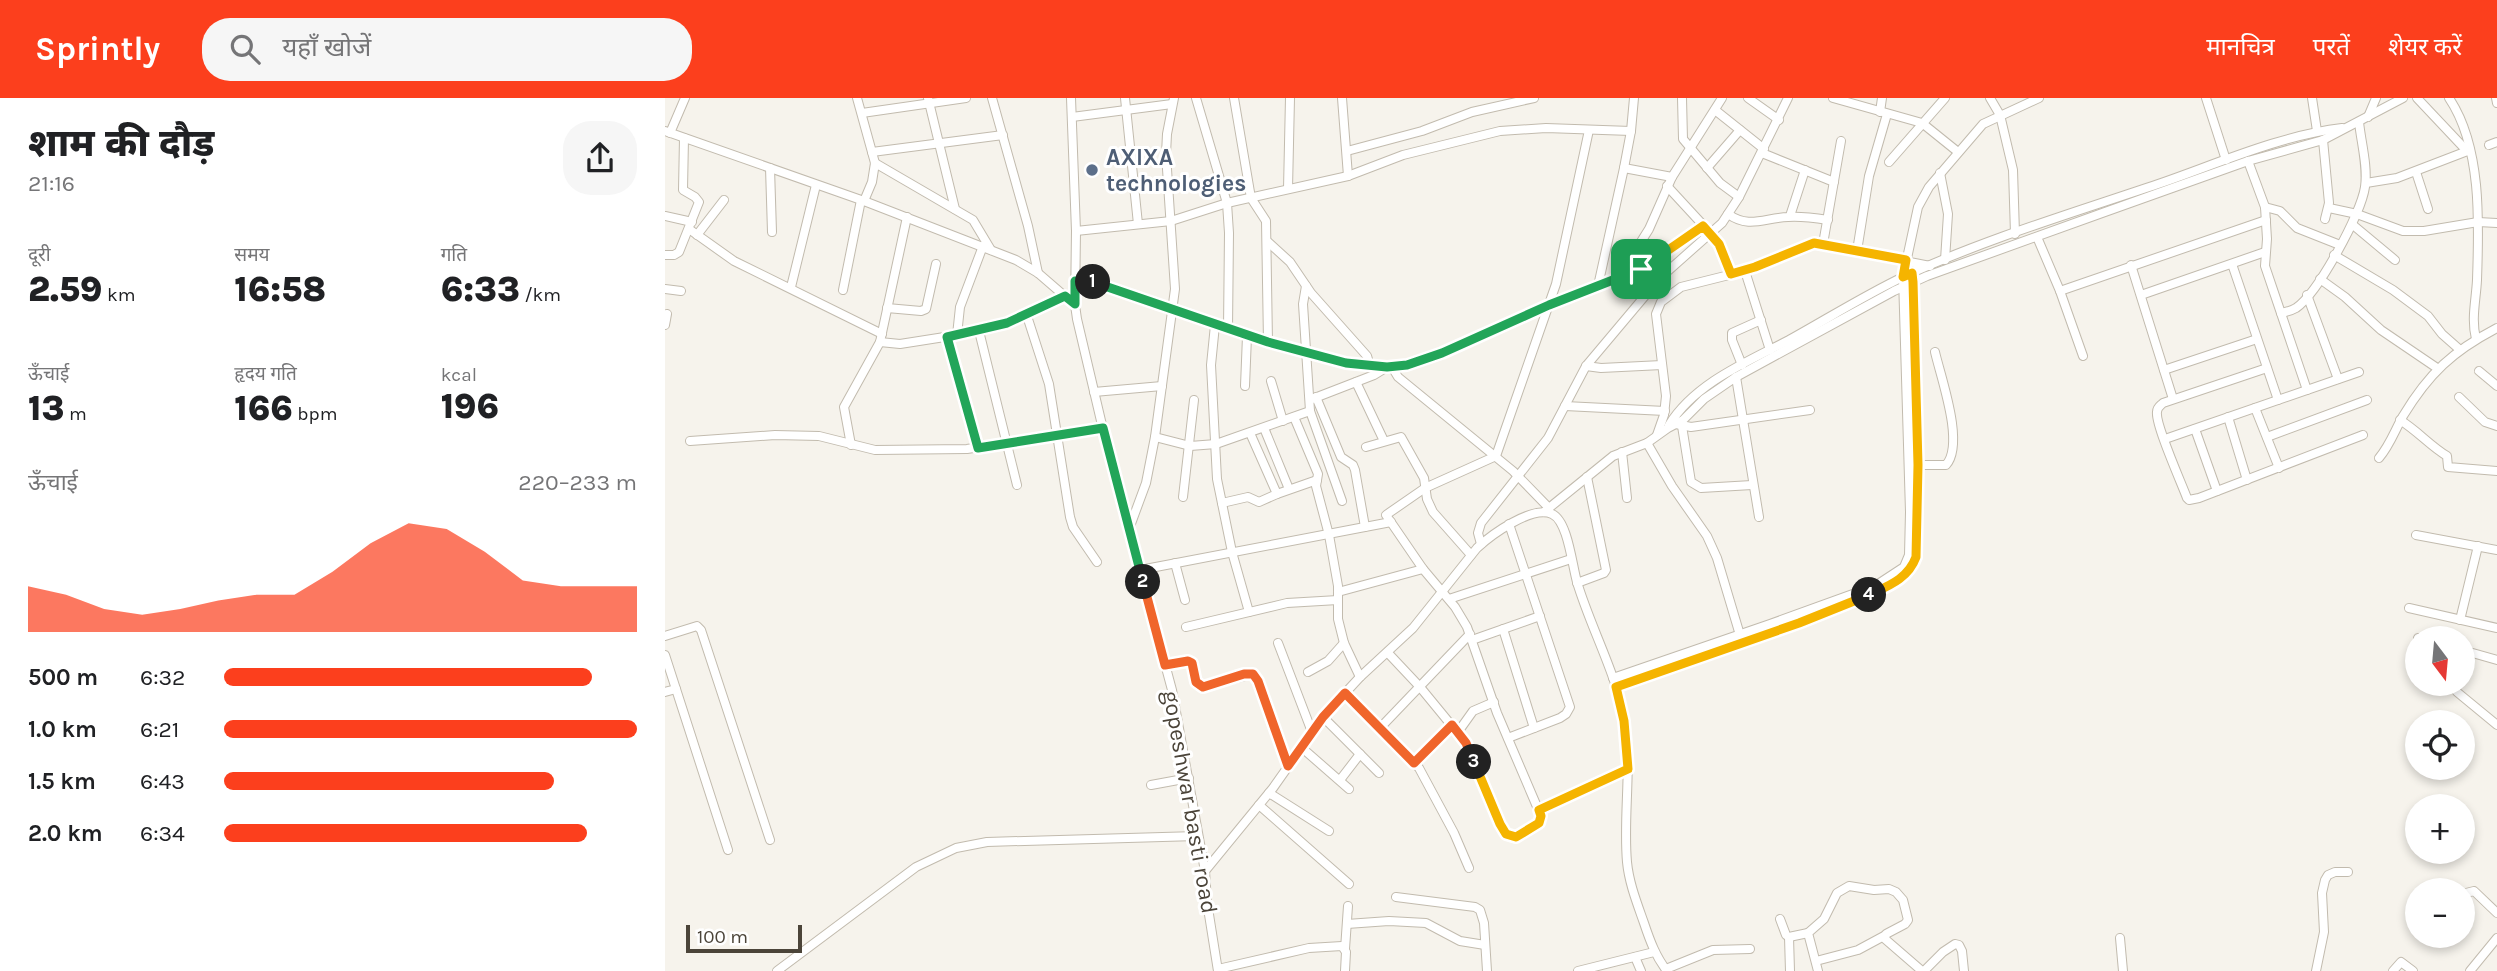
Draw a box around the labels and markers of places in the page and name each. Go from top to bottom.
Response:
place label: AXIXA technologies [1106,144,1246,197]
marker: AXIXA technologies [1084,162,1100,178]
pin [1611,239,1671,299]
pin: 1 [1075,264,1111,300]
pin: 2 [1126,564,1161,600]
pin: 4 [1851,578,1887,612]
pin: 3 [1457,744,1491,780]

